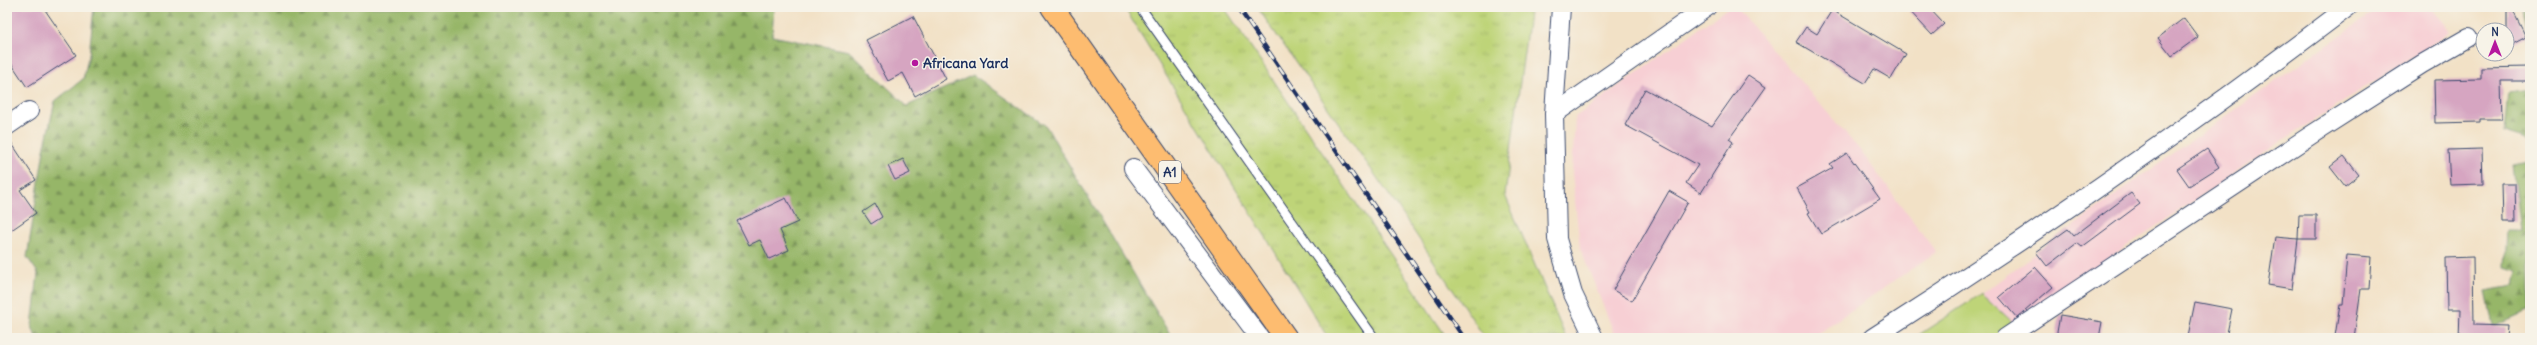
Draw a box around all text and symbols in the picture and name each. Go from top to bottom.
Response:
north arrow [2475,22,2515,62]
text: N [2491,25,2499,39]
place label: Africana Yard [923,54,1009,72]
marker: Africana Yard [910,58,920,68]
road number: A1 [1159,161,1181,183]

